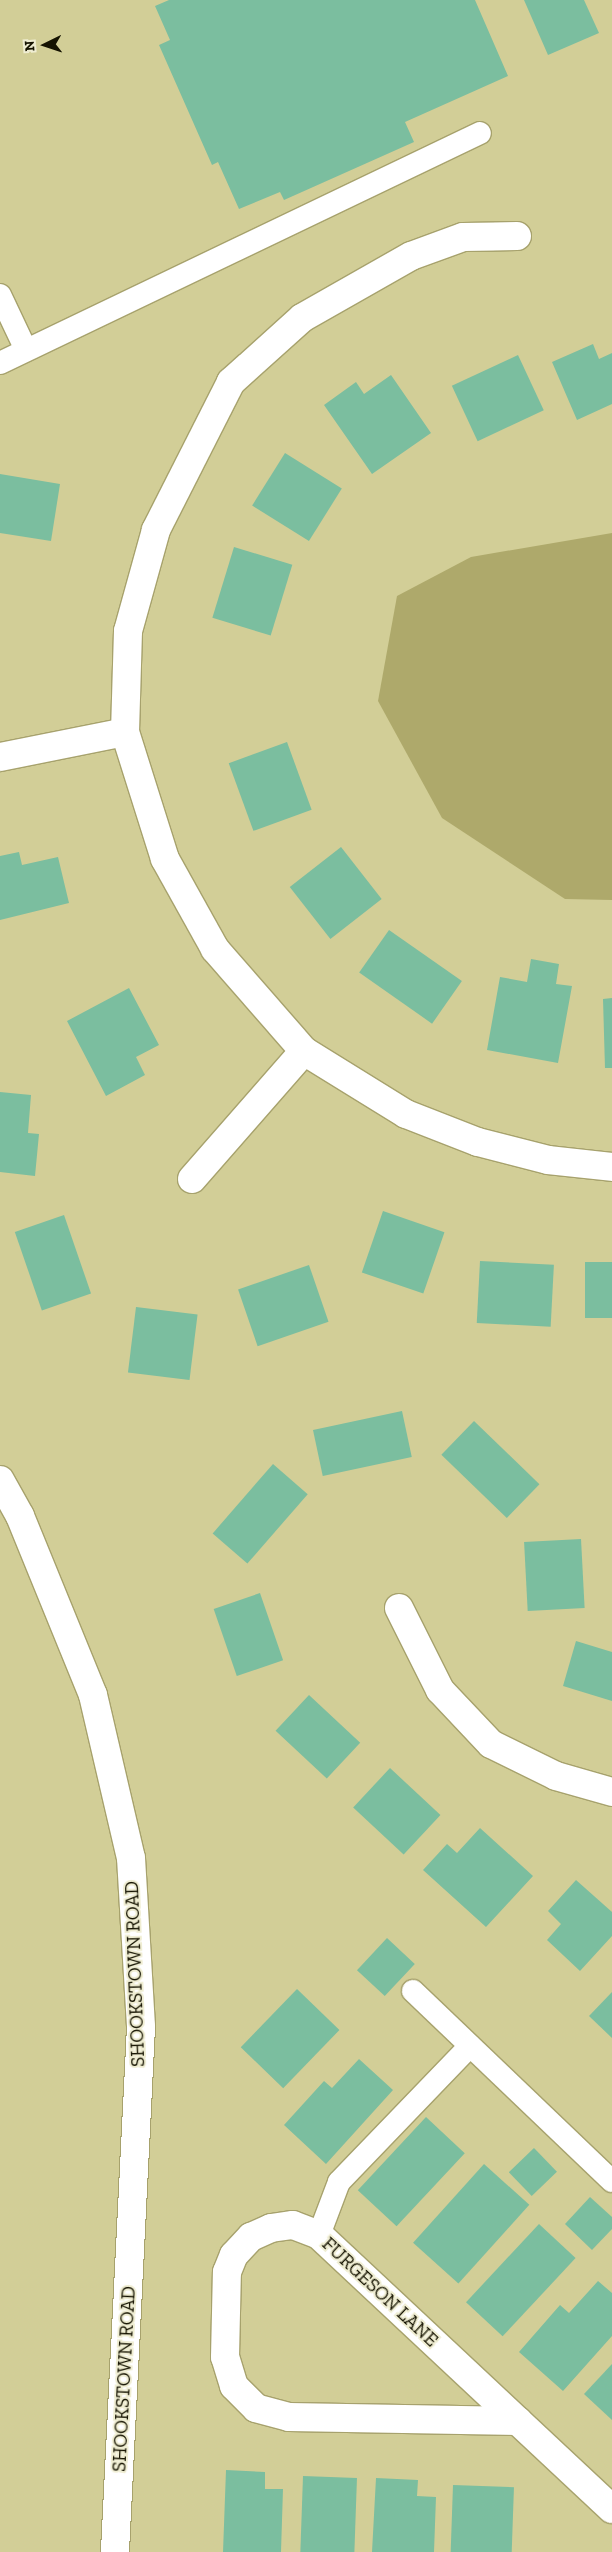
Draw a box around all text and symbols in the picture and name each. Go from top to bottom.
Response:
north arrow [20,20,70,70]
text: N [21,40,38,52]
street label: SHOOKSTOWN ROAD [120,1881,150,2067]
street label: FURGESON LANE [317,2232,443,2352]
street label: SHOOKSTOWN ROAD [108,2286,140,2472]

